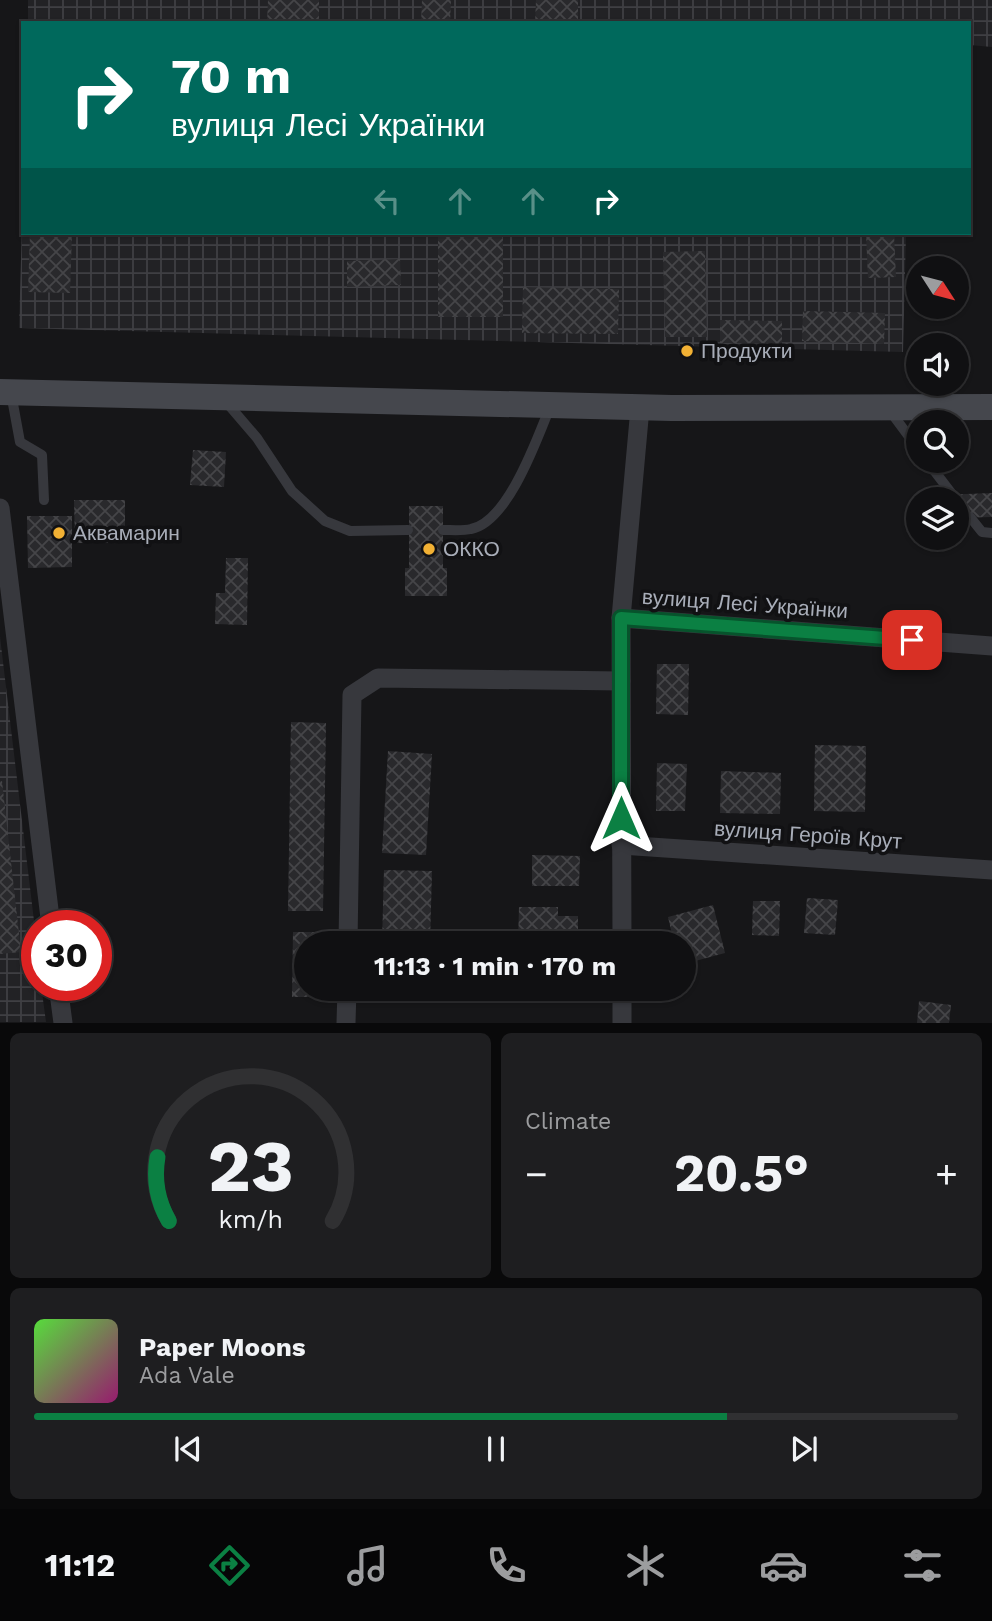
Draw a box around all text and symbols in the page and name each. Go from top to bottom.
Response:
text: 70 m [171,47,291,105]
icon: right [56,49,147,140]
text: вулиця Лесі Українки [171,106,485,144]
icon: left [368,182,406,220]
icon: ahead [441,182,479,220]
icon: ahead [514,182,552,220]
icon: right [587,182,625,220]
north arrow [906,256,970,318]
map controls [906,256,969,550]
button: sound [906,333,969,396]
place label: Продукти [701,338,793,363]
marker: Продукти [679,343,695,359]
button: search [906,410,969,473]
button: layers [906,487,969,550]
place label: Аквамарин [73,520,180,545]
marker: Аквамарин [51,525,67,541]
place label: ОККО [443,536,500,561]
marker: ОККО [421,541,437,557]
street label: вулиця Лесі Українки [641,584,849,623]
pin [882,610,942,670]
icon: arrive [893,621,931,659]
position arrow [584,781,658,855]
street label: вулиця Героїв Крут [713,815,903,854]
speed limit sign: 30 [21,910,112,1001]
text: 11:13 · 1 min · 170 m [374,951,616,981]
text: Climate [525,1108,611,1135]
text: 23 [207,1124,294,1210]
text: 20.5° [674,1143,809,1204]
text: − [525,1152,548,1196]
text: + [935,1152,958,1196]
text: km/h [218,1205,283,1234]
text: Paper Moons [139,1332,306,1362]
text: Ada Vale [139,1362,235,1389]
icon: previous [169,1430,207,1468]
icon: pause [477,1430,515,1468]
icon: next [785,1430,823,1468]
icon: directions [205,1541,254,1590]
icon: music [343,1541,392,1590]
icon: phone [482,1541,531,1590]
icon: climate [621,1541,670,1590]
icon: car [759,1541,808,1590]
icon: filters [898,1541,947,1590]
text: 11:12 [45,1546,115,1584]

